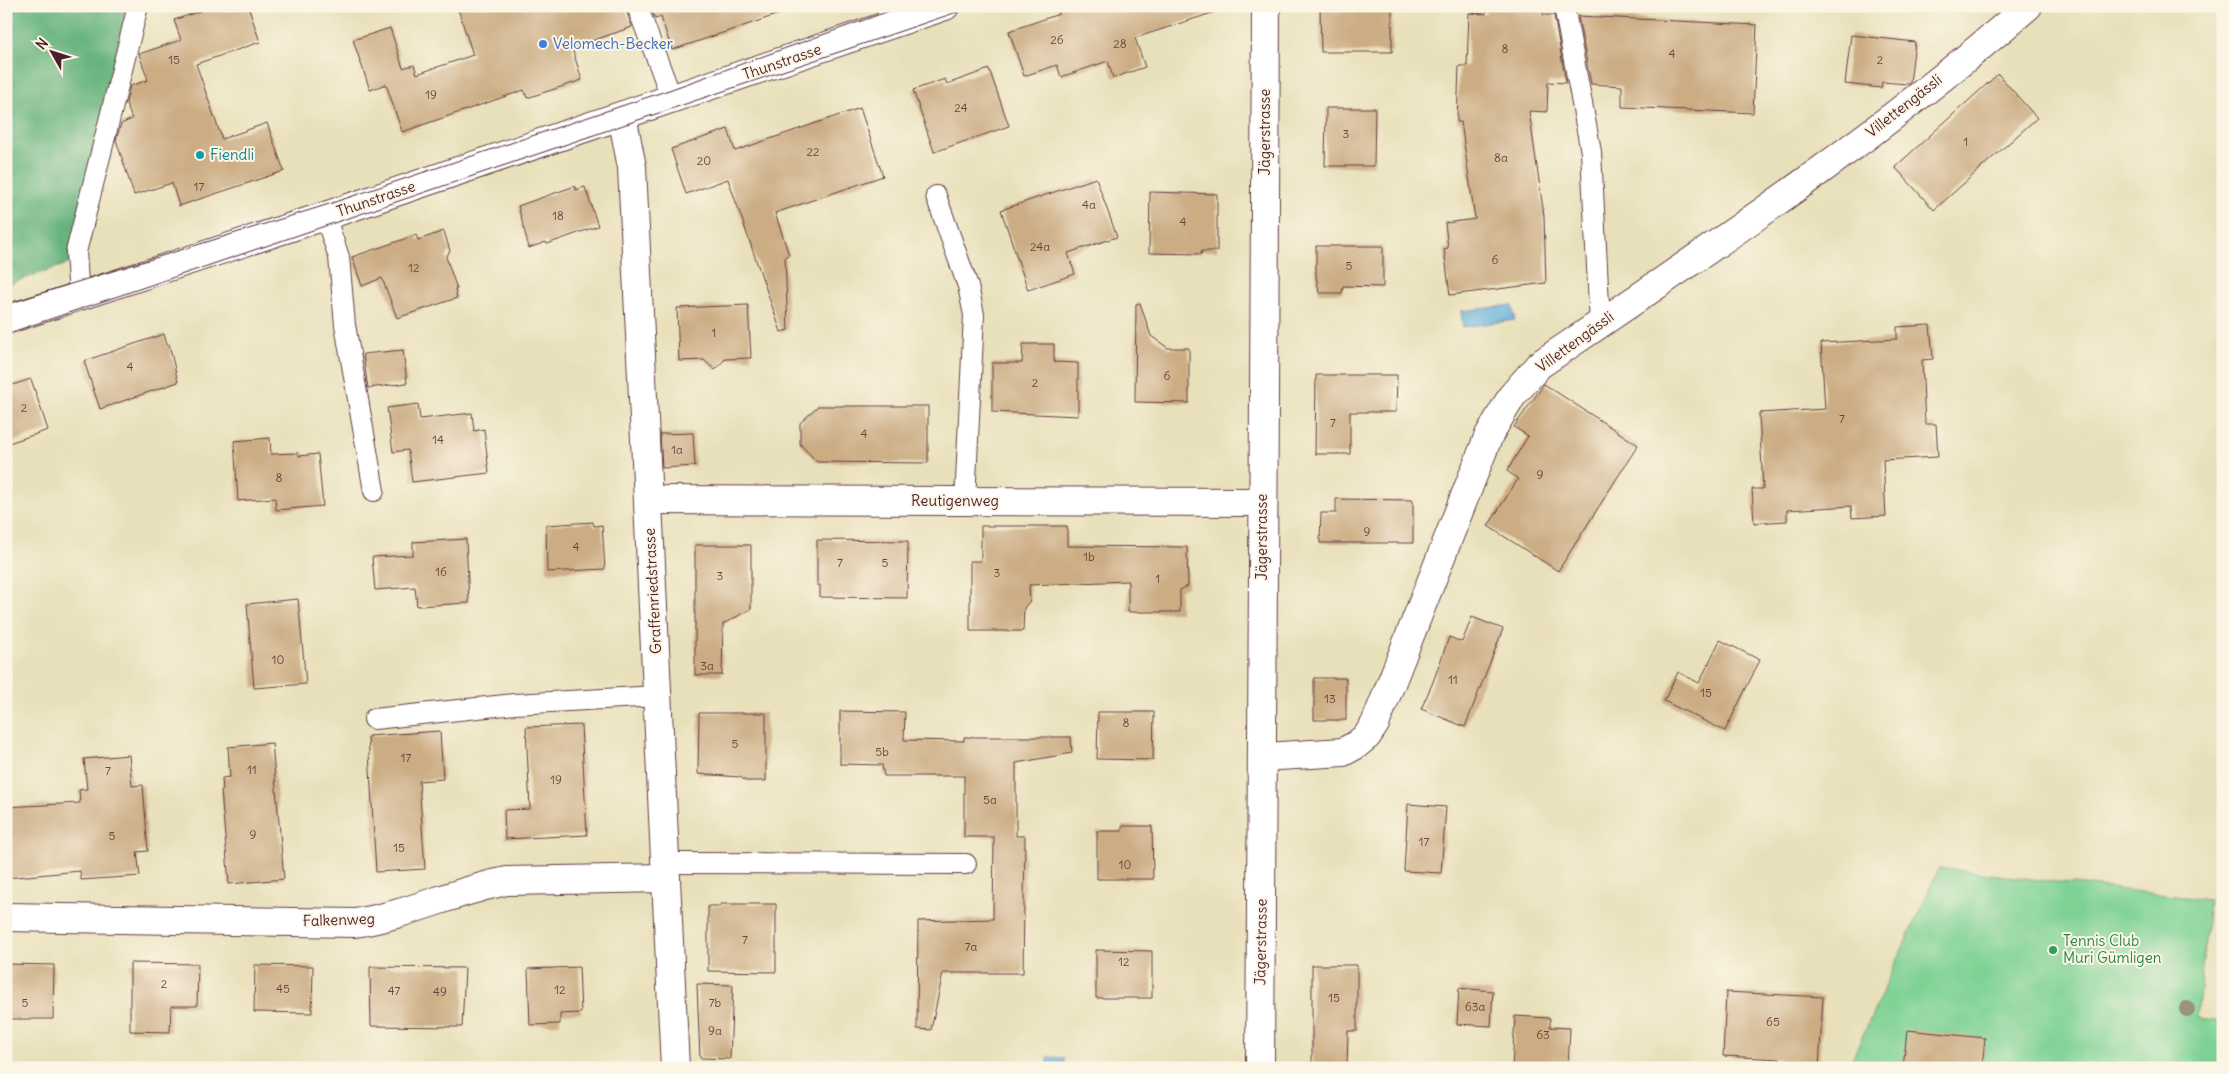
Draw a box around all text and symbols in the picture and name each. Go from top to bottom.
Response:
north arrow [28,28,78,78]
house number: 26 [1050,32,1064,47]
text: N [32,34,52,53]
place label: Velomech-Becker [553,34,673,53]
house number: 28 [1113,36,1127,51]
marker: Velomech-Becker [537,38,549,50]
street label: Thunstrasse [740,39,824,84]
house number: 8 [1502,41,1509,56]
house number: 4 [1669,46,1676,61]
house number: 15 [168,52,180,67]
house number: 2 [1877,52,1884,67]
street label: Villettengässli [1862,70,1946,141]
house number: 19 [425,87,437,102]
street label: Jägerstrasse [1255,89,1274,175]
house number: 24 [954,100,968,115]
house number: 3 [1343,126,1350,141]
house number: 1 [1964,134,1968,149]
house number: 22 [806,144,820,159]
place label: Fiendli [210,145,254,164]
marker: Fiendli [194,149,206,161]
house number: 8a [1494,150,1508,165]
house number: 20 [697,153,711,168]
street label: Thunstrasse [334,176,418,221]
house number: 17 [194,179,204,194]
house number: 4a [1082,197,1096,212]
house number: 18 [552,208,564,223]
house number: 4 [1180,214,1187,229]
house number: 24a [1030,239,1050,254]
house number: 6 [1492,252,1499,267]
house number: 5 [1346,258,1353,273]
house number: 12 [408,260,420,275]
street label: Villettengässli [1532,307,1617,376]
house number: 1 [712,325,716,340]
house number: 4 [127,359,134,374]
house number: 6 [1164,368,1171,383]
house number: 2 [1032,375,1039,390]
house number: 2 [21,400,28,415]
house number: 7 [1839,411,1845,426]
house number: 7 [1330,415,1336,430]
house number: 4 [861,426,868,441]
house number: 14 [432,432,444,447]
house number: 1a [671,442,683,457]
house number: 9 [1537,467,1544,482]
house number: 8 [276,470,283,485]
street label: Reutigenweg [911,491,999,510]
street label: Jägerstrasse [1252,494,1271,580]
house number: 9 [1364,524,1371,539]
street label: Graffenriedstrasse [640,528,665,654]
house number: 4 [573,539,580,554]
house number: 1b [1083,549,1095,564]
house number: 7 [837,555,843,570]
house number: 5 [882,555,889,570]
house number: 16 [435,564,447,579]
house number: 3 [994,565,1001,580]
house number: 3 [717,568,724,583]
house number: 1 [1156,571,1160,586]
house number: 10 [272,652,284,667]
house number: 3a [700,658,714,673]
house number: 11 [1448,672,1458,687]
house number: 15 [1700,685,1712,700]
house number: 13 [1324,691,1336,706]
house number: 8 [1123,715,1130,730]
house number: 5 [732,736,739,751]
house number: 5b [875,744,889,759]
house number: 17 [401,750,411,765]
house number: 11 [247,762,257,777]
house number: 7 [105,763,111,778]
house number: 19 [550,772,562,787]
house number: 5a [983,792,997,807]
house number: 9 [250,827,257,842]
house number: 5 [109,828,116,843]
house number: 17 [1419,834,1429,849]
house number: 15 [393,840,405,855]
house number: 10 [1119,857,1131,872]
street label: Jägerstrasse [1250,898,1271,986]
street label: Falkenweg [303,909,375,930]
place label: Tennis Club Muri Gümligen [2063,931,2162,967]
house number: 7 [742,932,748,947]
house number: 7a [965,939,978,954]
marker: Tennis Club Muri Gümligen [2047,944,2059,956]
house number: 12 [1118,954,1130,969]
house number: 2 [161,976,168,991]
house number: 45 [276,981,290,996]
house number: 12 [554,982,566,997]
house number: 47 [388,983,400,998]
house number: 49 [433,984,447,999]
house number: 15 [1328,990,1340,1005]
house number: 5 [22,995,29,1010]
house number: 7b [709,995,722,1010]
house number: 63a [1465,999,1485,1014]
house number: 65 [1766,1014,1780,1029]
house number: 9a [708,1023,722,1038]
house number: 63 [1536,1027,1550,1042]

